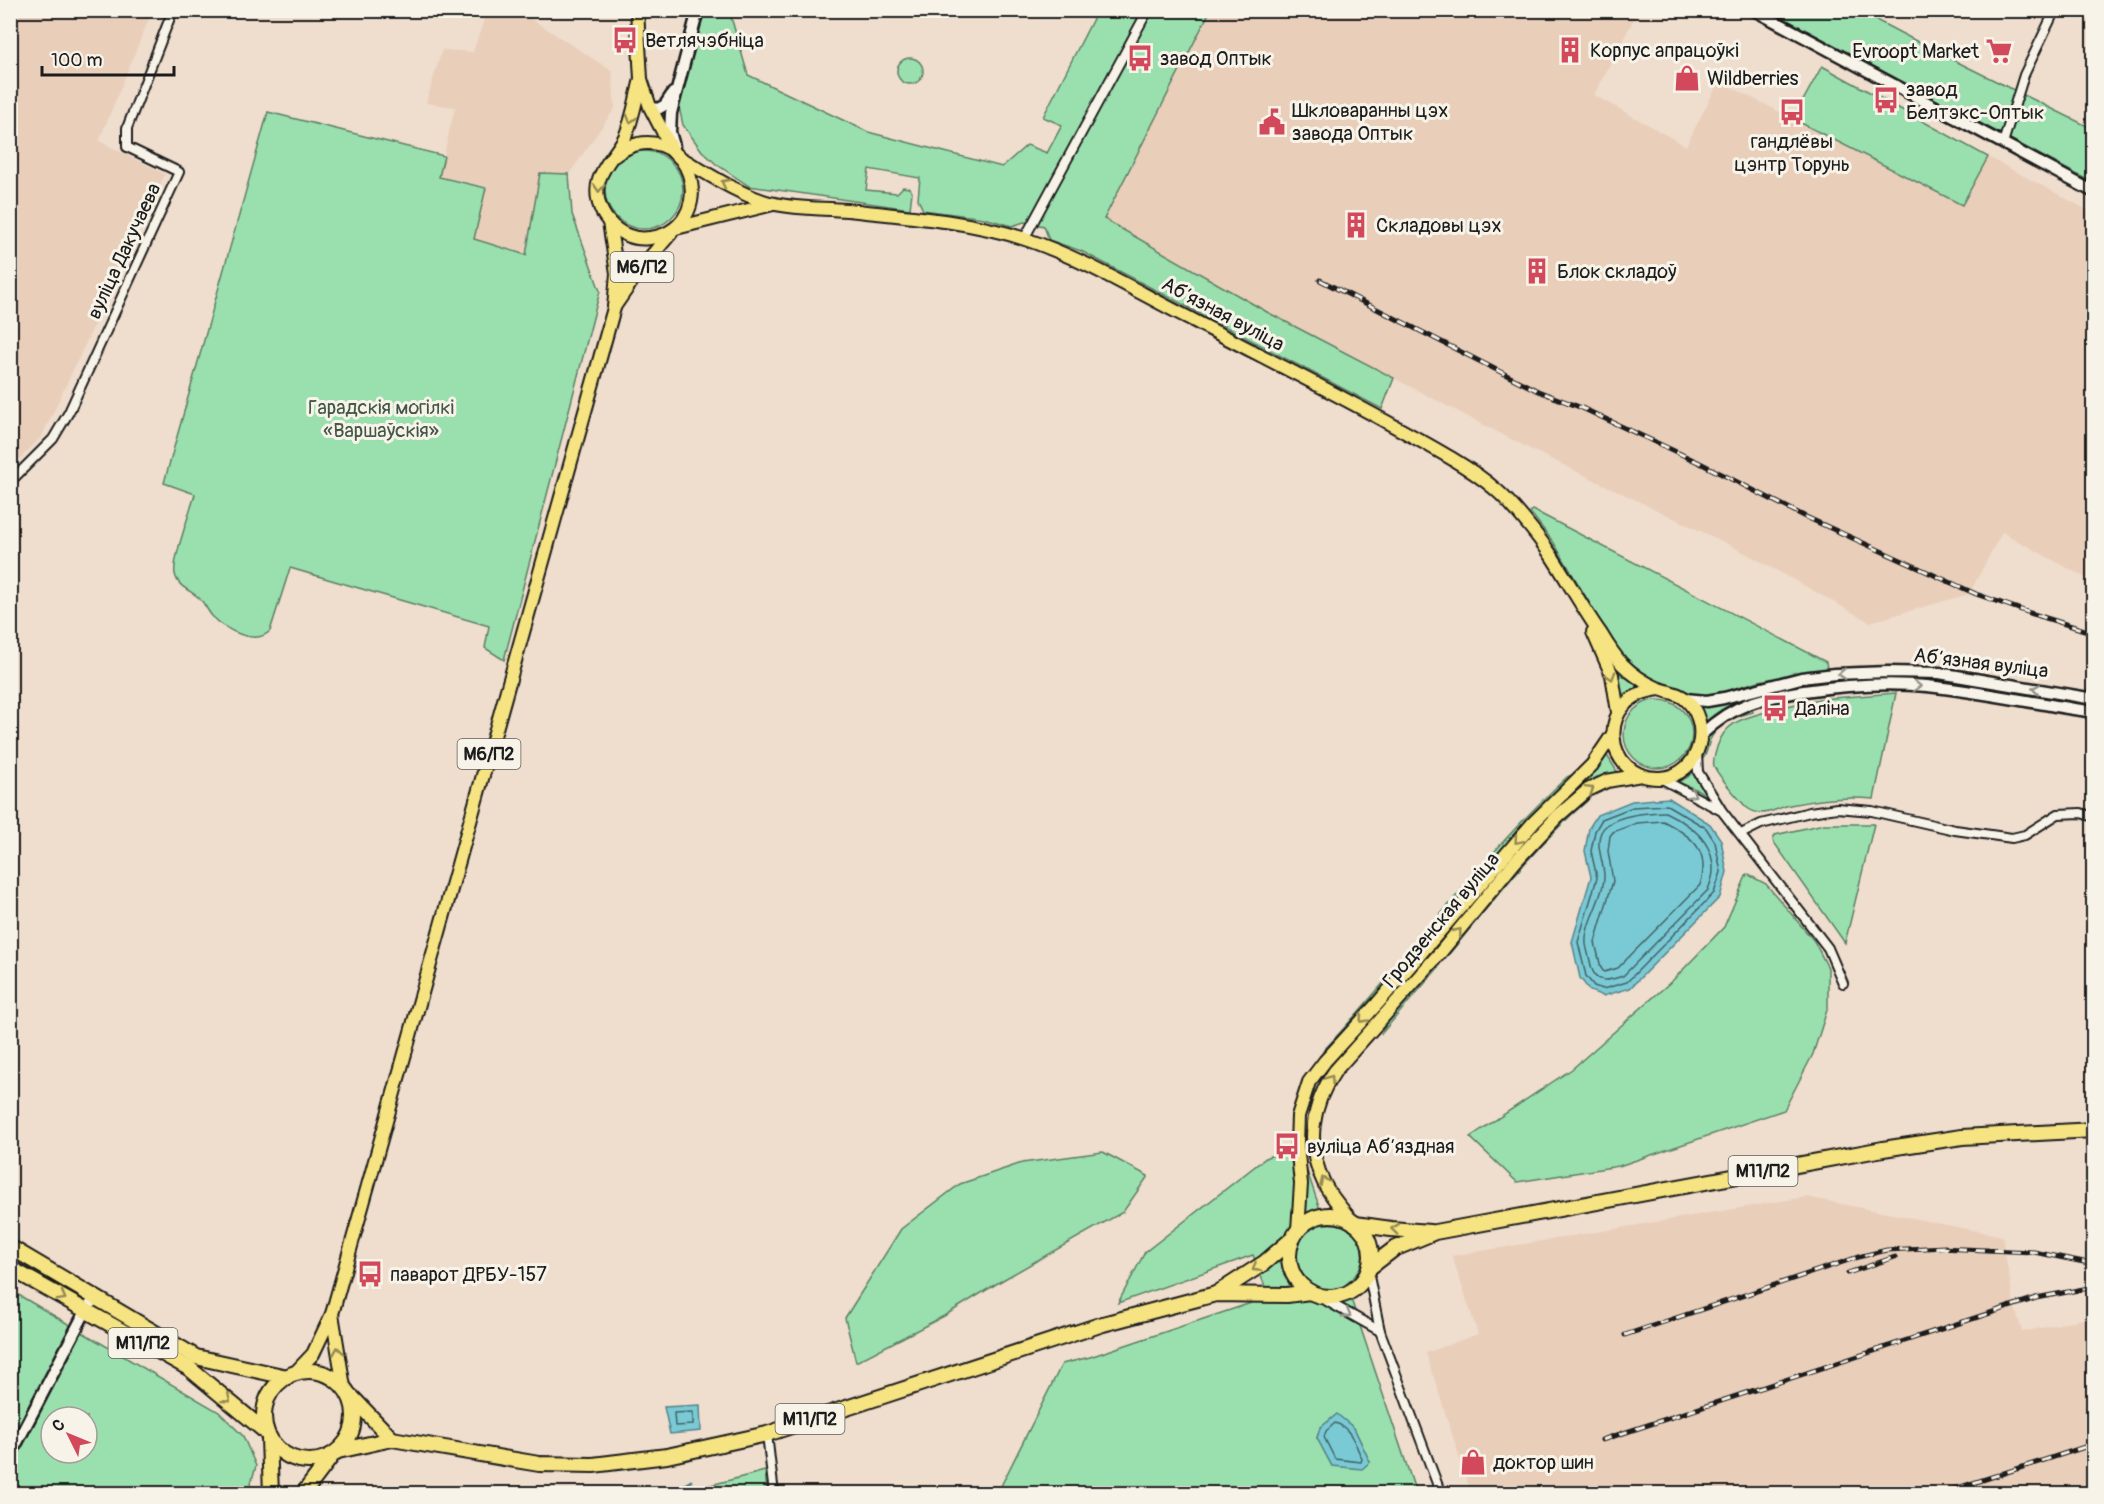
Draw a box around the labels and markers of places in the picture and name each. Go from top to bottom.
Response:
bus stop icon: Ветлячэбніца [610,25,640,55]
place label: Ветлячэбніца [645,28,764,53]
building icon: Корпус апрацоўкі [1555,35,1585,65]
supermarket icon: Evroopt Market [1984,36,2014,66]
place label: Корпус апрацоўкі [1590,38,1739,63]
place label: Evroopt Market [1852,39,1980,64]
bus stop icon: завод Оптык [1125,43,1155,73]
place label: завод Оптык [1160,46,1272,71]
shop icon: Wildberries [1672,63,1702,93]
place label: Wildberries [1707,66,1799,91]
place label: завод Белтэкс-Оптык [1906,77,2044,125]
bus stop icon: завод Белтэкс-Оптык [1871,85,1901,115]
bus stop icon: гандлёвы цэнтр Торунь [1777,97,1807,127]
place label: Шкловаранны цэх завода Оптык [1292,98,1448,146]
public building icon: Шкловаранны цэх завода Оптык [1257,107,1287,137]
place label: гандлёвы цэнтр Торунь [1734,129,1850,177]
building icon: Складовы цэх [1341,210,1371,240]
place label: Складовы цэх [1376,213,1502,238]
building icon: Блок складоў [1522,256,1552,286]
place label: Блок складоў [1557,259,1677,284]
bus stop icon: Даліна [1760,693,1790,723]
place label: Даліна [1794,696,1850,721]
bus stop icon: вуліца Абʼяздная [1272,1131,1302,1161]
place label: вуліца Абʼяздная [1307,1134,1455,1159]
bus stop icon: паварот ДРБУ-157 [355,1259,385,1289]
place label: паварот ДРБУ-157 [390,1262,547,1287]
shop icon: доктор шин [1458,1447,1488,1477]
place label: доктор шин [1493,1450,1594,1475]

